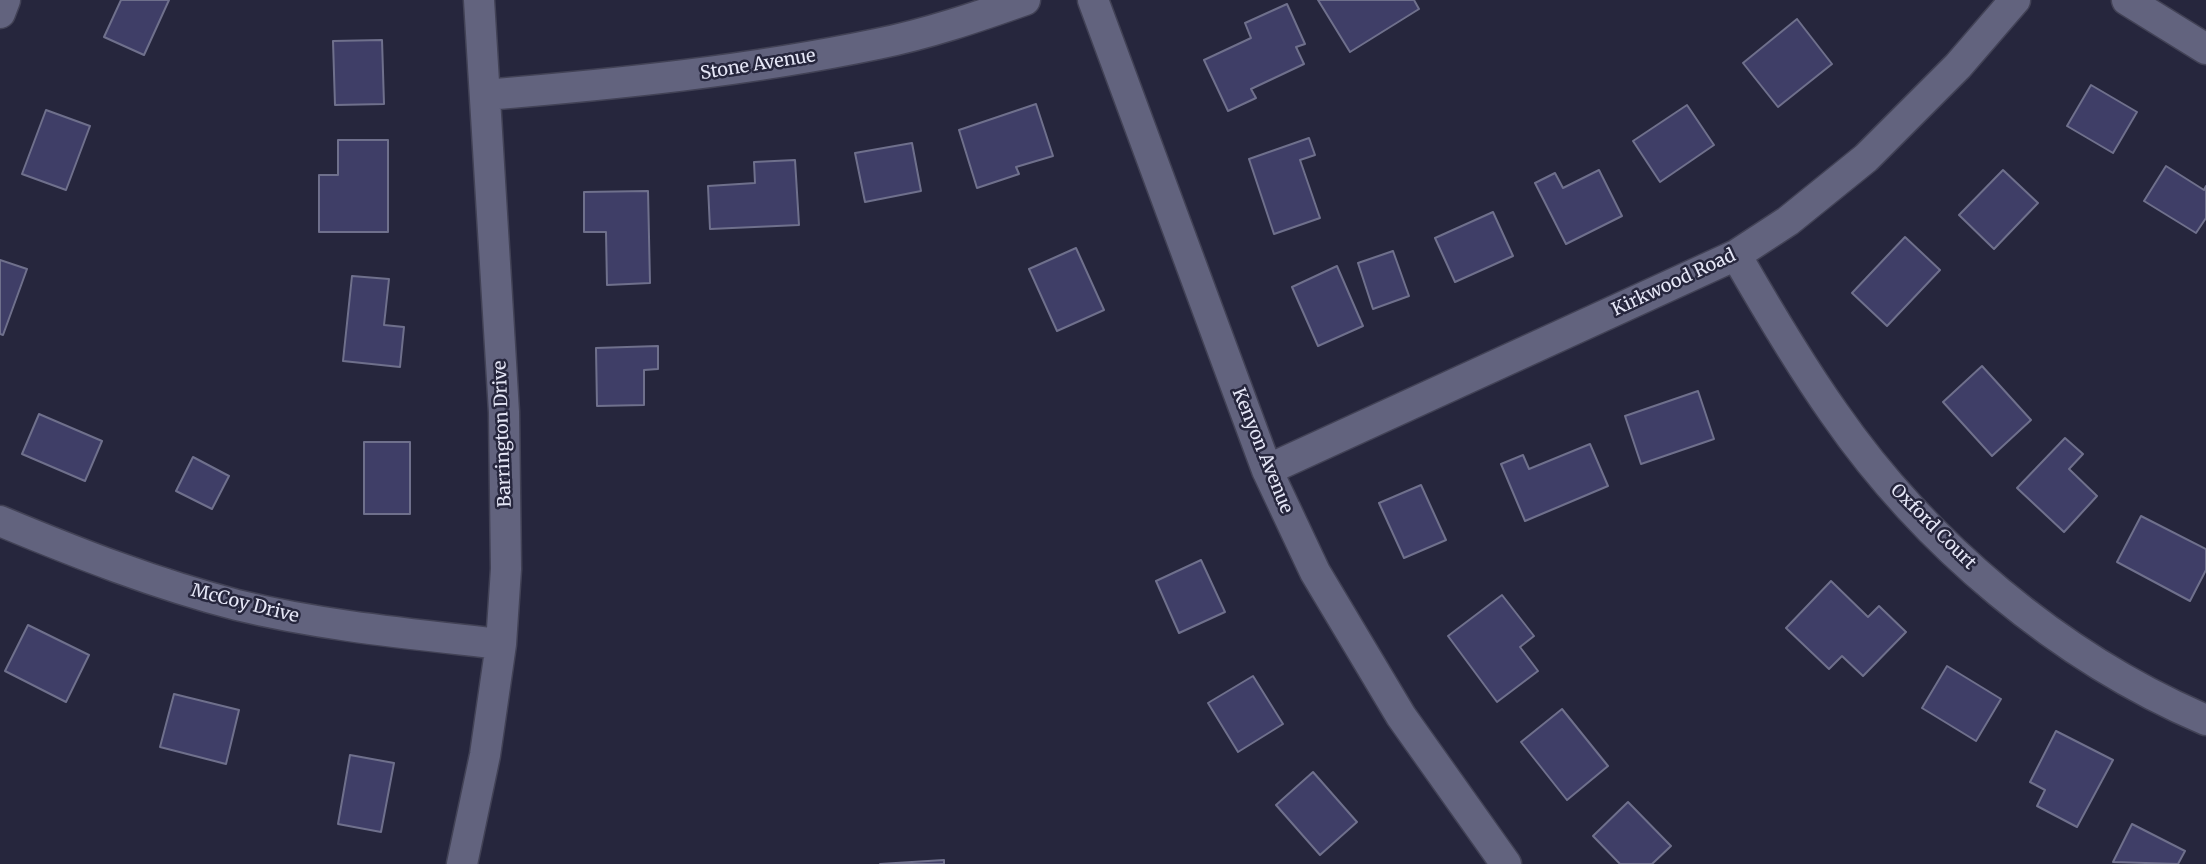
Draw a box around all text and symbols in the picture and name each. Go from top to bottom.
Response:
street label: Stone Avenue [699,45,817,85]
street label: Kirkwood Road [1609,245,1739,321]
street label: Barrington Drive [490,360,516,508]
street label: Kenyon Avenue [1227,385,1297,517]
street label: Oxford Court [1886,480,1980,574]
street label: McCoy Drive [189,580,301,628]

